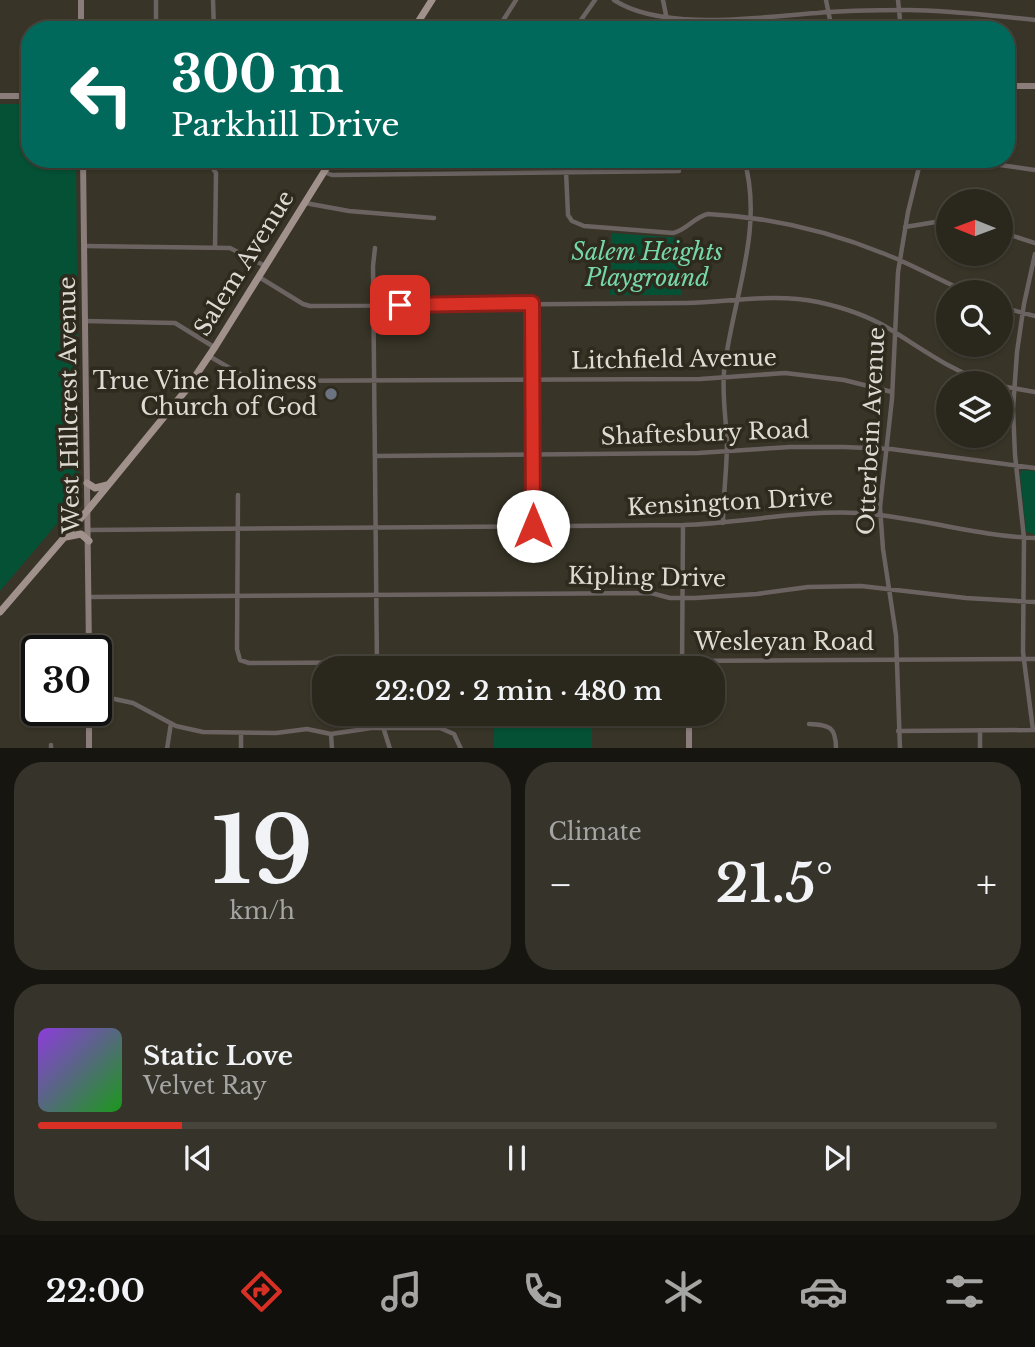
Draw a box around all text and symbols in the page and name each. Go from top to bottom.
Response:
text: 300 m [171,44,343,105]
icon: left [56,49,147,140]
text: Parkhill Drive [171,105,400,145]
street label: Salem Avenue [188,185,300,341]
north arrow [936,189,1013,266]
map controls [936,189,1013,448]
park label: Salem Heights Playground [571,238,723,292]
pin [370,275,430,335]
street label: West Hillcrest Avenue [53,276,85,535]
button: search [936,280,1013,357]
icon: arrive [381,286,419,324]
street label: Otterbein Avenue [852,326,890,536]
street label: Litchfield Avenue [571,343,777,375]
place label: True Vine Holiness Church of God [93,367,317,421]
button: layers [936,371,1013,448]
marker: True Vine Holiness Church of God [323,386,339,402]
street label: Shaftesbury Road [600,415,810,451]
street label: Kensington Drive [626,483,834,521]
position arrow [496,489,570,563]
street label: Kipling Drive [568,562,726,592]
street label: Wesleyan Road [693,628,874,656]
speed limit sign: 30 [21,635,112,726]
text: 22:02 · 2 min · 480 m [375,675,662,707]
text: 19 [212,795,313,908]
text: Climate [549,818,642,846]
text: 21.5° [715,852,833,916]
text: − [549,861,573,908]
text: + [976,861,997,908]
text: km/h [230,897,295,925]
text: Static Love [143,1040,293,1072]
text: Velvet Ray [143,1072,267,1100]
icon: previous [179,1139,217,1177]
icon: pause [498,1139,536,1177]
icon: next [818,1139,856,1177]
icon: directions [237,1267,286,1316]
icon: music [377,1267,426,1316]
icon: phone [518,1267,567,1316]
icon: climate [659,1267,708,1316]
icon: car [799,1267,848,1316]
icon: filters [940,1267,989,1316]
text: 22:00 [46,1271,145,1311]

